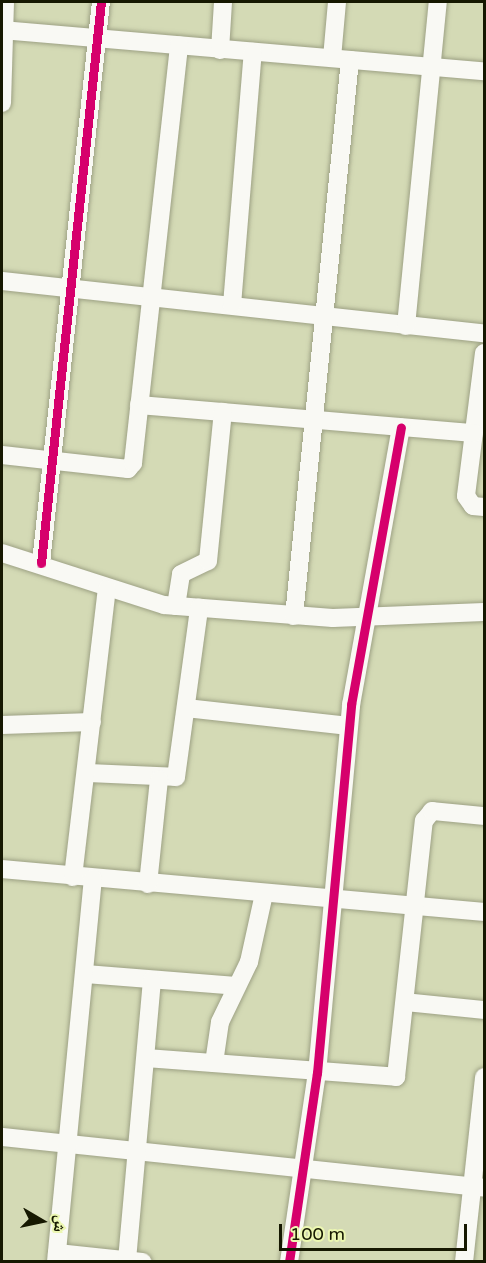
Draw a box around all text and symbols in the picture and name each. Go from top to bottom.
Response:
north arrow [12,1191,72,1251]
scale bar [282,1212,470,1250]
text: ش [49,1214,71,1234]
text: 100 m [290,1223,345,1245]

